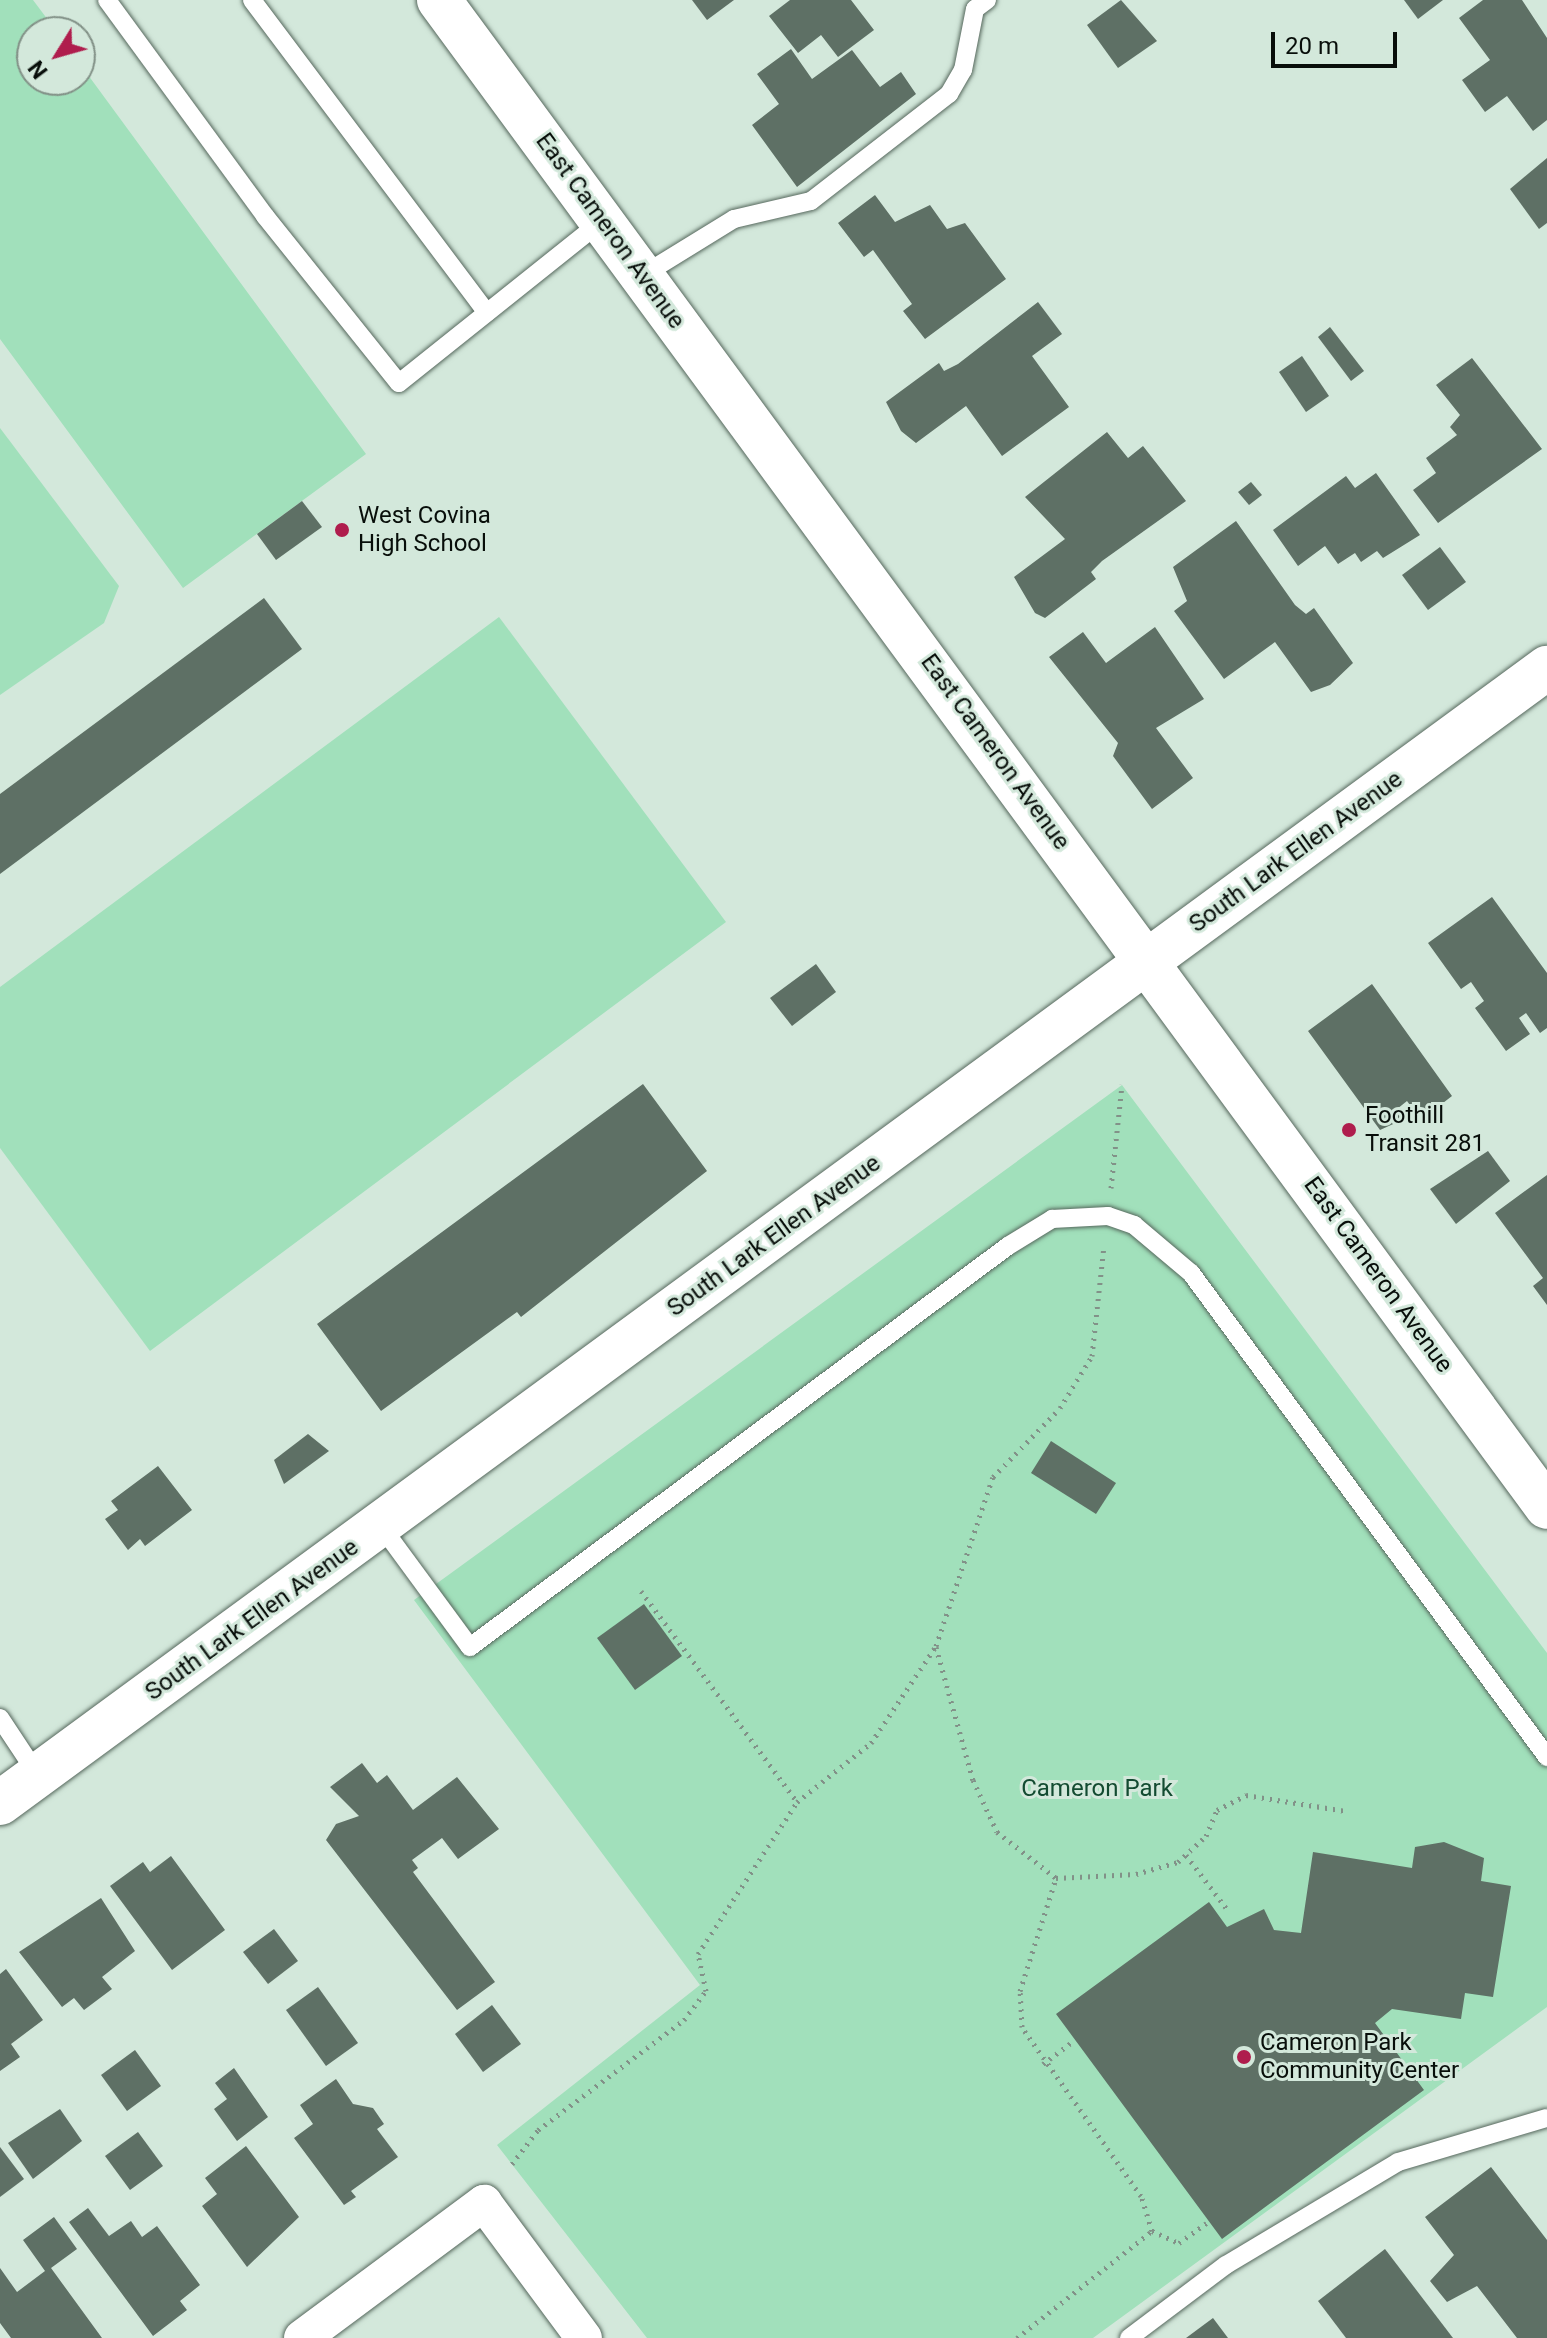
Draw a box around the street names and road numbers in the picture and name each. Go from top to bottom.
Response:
street label: East Cameron Avenue [529,128,691,334]
street label: East Cameron Avenue [914,649,1076,855]
street label: South Lark Ellen Avenue [1184,765,1408,939]
street label: South Lark Ellen Avenue [662,1149,886,1323]
street label: East Cameron Avenue [1297,1172,1459,1378]
street label: South Lark Ellen Avenue [140,1533,364,1707]

